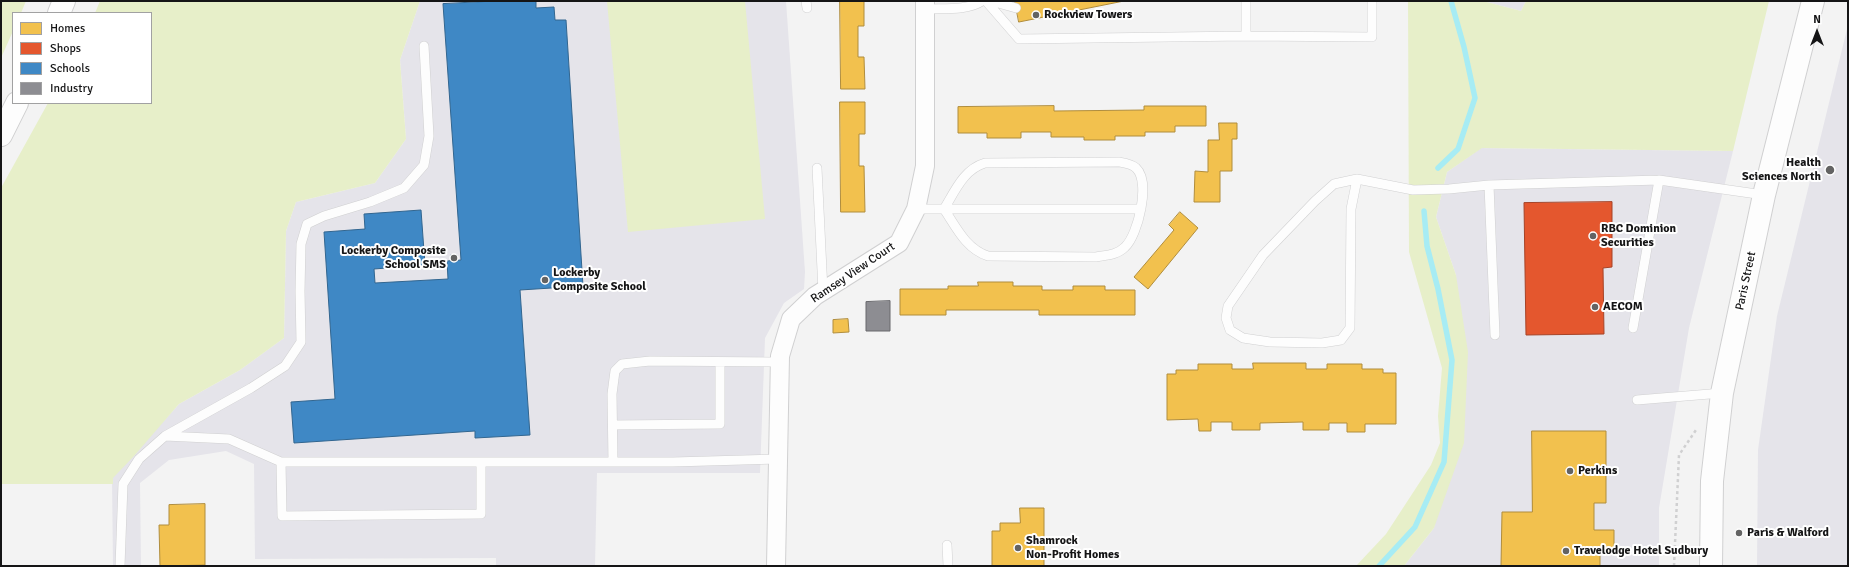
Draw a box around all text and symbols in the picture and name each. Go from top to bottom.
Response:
place label: Rockview Towers [1044,8,1132,22]
marker: Rockview Towers [1031,10,1041,20]
legend [12,12,152,104]
north arrow [1797,12,1837,52]
text: N [1813,13,1821,26]
text: Homes [50,21,85,36]
text: Shops [50,41,81,56]
text: Schools [50,61,90,76]
text: Industry [50,81,93,96]
place label: Health Sciences North [1742,156,1821,184]
marker: Health Sciences North [1824,164,1836,176]
place label: RBC Dominion Securities [1601,222,1676,250]
marker: RBC Dominion Securities [1588,231,1598,241]
street label: Ramsey View Court [808,240,898,306]
place label: Lockerby Composite School SMS [341,244,446,272]
street label: Paris Street [1733,250,1759,312]
marker: Lockerby Composite School SMS [449,253,459,263]
place label: Lockerby Composite School [553,266,646,294]
marker: Lockerby Composite School [540,275,550,285]
place label: AECOM [1603,300,1643,314]
marker: AECOM [1590,302,1600,312]
place label: Perkins [1578,464,1617,478]
marker: Perkins [1565,466,1575,476]
place label: Paris & Walford [1747,526,1829,540]
marker: Paris & Walford [1734,528,1744,538]
place label: Shamrock Non-Profit Homes [1026,534,1119,562]
marker: Shamrock Non-Profit Homes [1013,543,1023,553]
place label: Travelodge Hotel Sudbury [1574,544,1708,558]
marker: Travelodge Hotel Sudbury [1561,546,1571,556]

